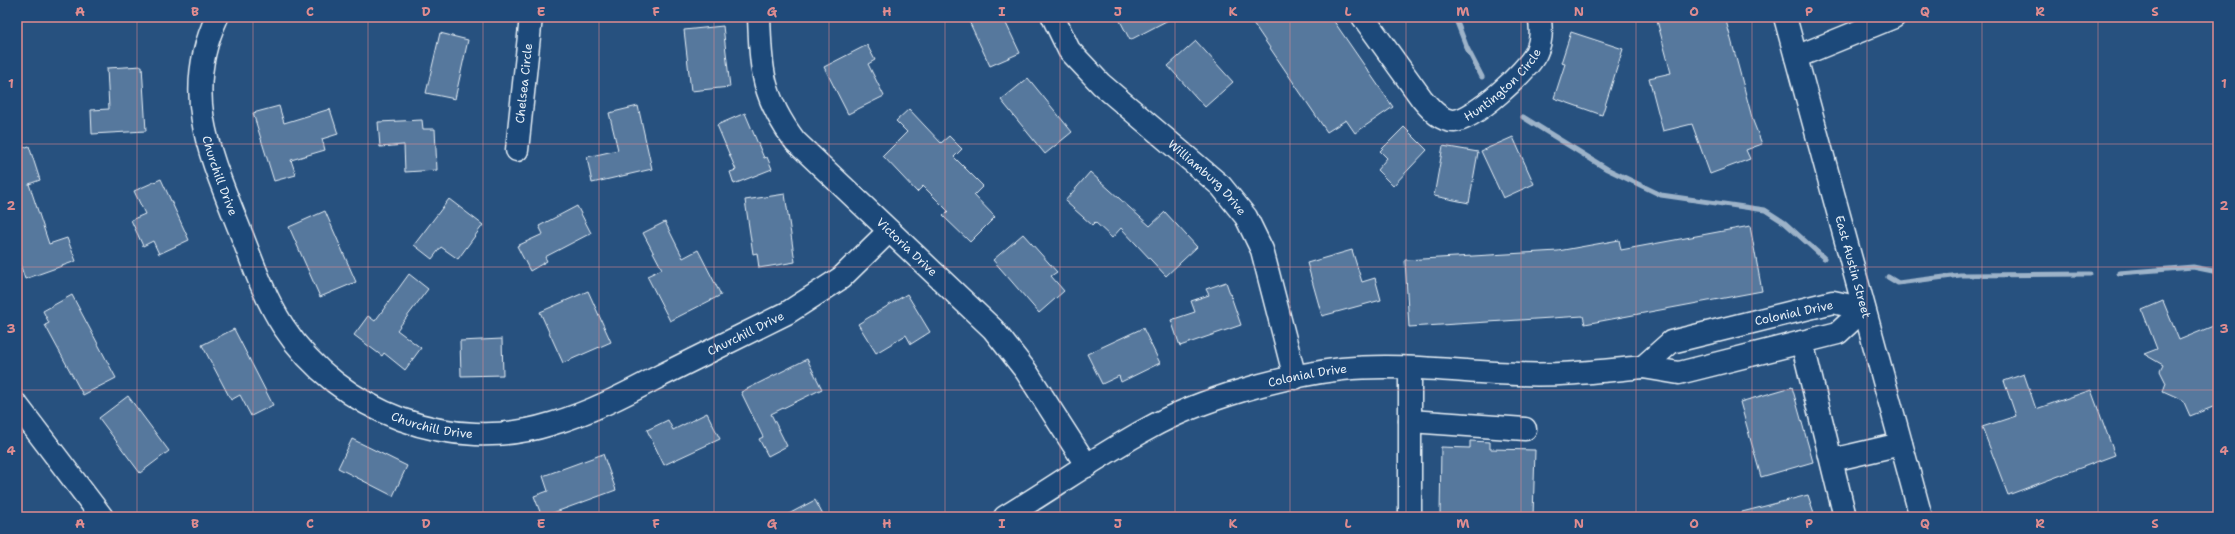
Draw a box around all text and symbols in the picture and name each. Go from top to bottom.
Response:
text: A [75,3,85,20]
text: B [191,3,199,20]
text: C [306,3,314,20]
text: D [421,3,431,20]
text: E [537,3,546,20]
text: F [652,3,660,20]
text: G [767,3,778,20]
text: H [882,3,892,20]
text: I [998,3,1006,20]
text: J [1114,3,1122,20]
text: K [1229,3,1238,20]
text: L [1344,3,1352,20]
text: M [1456,3,1470,20]
text: N [1574,3,1584,20]
text: O [1689,3,1699,20]
text: P [1805,3,1813,20]
text: Q [1920,3,1930,20]
text: R [2035,3,2045,20]
text: S [2151,3,2159,20]
street label: Chelsea Circle [512,42,536,124]
street label: Huntington Circle [1461,46,1545,125]
text: 1 [8,75,14,92]
text: 1 [2221,75,2227,92]
street label: Churchill Drive [198,134,241,218]
street label: Williamburg Drive [1164,136,1250,219]
text: 2 [6,197,16,214]
text: 2 [2219,197,2229,214]
street label: Victoria Drive [873,214,941,280]
street label: East Austin Street [1831,214,1875,320]
street label: Colonial Drive [1753,297,1835,329]
street label: Churchill Drive [705,308,787,359]
text: 3 [6,320,16,337]
text: 3 [2219,320,2229,337]
street label: Colonial Drive [1266,361,1348,391]
street label: Churchill Drive [389,408,474,442]
text: 4 [6,442,16,459]
text: 4 [2219,442,2229,459]
text: A [75,515,85,532]
text: B [191,515,199,532]
text: C [306,515,314,532]
text: D [421,515,431,532]
text: E [537,515,546,532]
text: F [652,515,660,532]
text: G [767,515,778,532]
text: H [882,515,892,532]
text: I [998,515,1006,532]
text: J [1114,515,1122,532]
text: K [1229,515,1238,532]
text: L [1344,515,1352,532]
text: M [1456,515,1470,532]
text: N [1574,515,1584,532]
text: O [1689,515,1699,532]
text: P [1805,515,1813,532]
text: Q [1920,515,1930,532]
text: R [2035,515,2045,532]
text: S [2151,515,2159,532]

